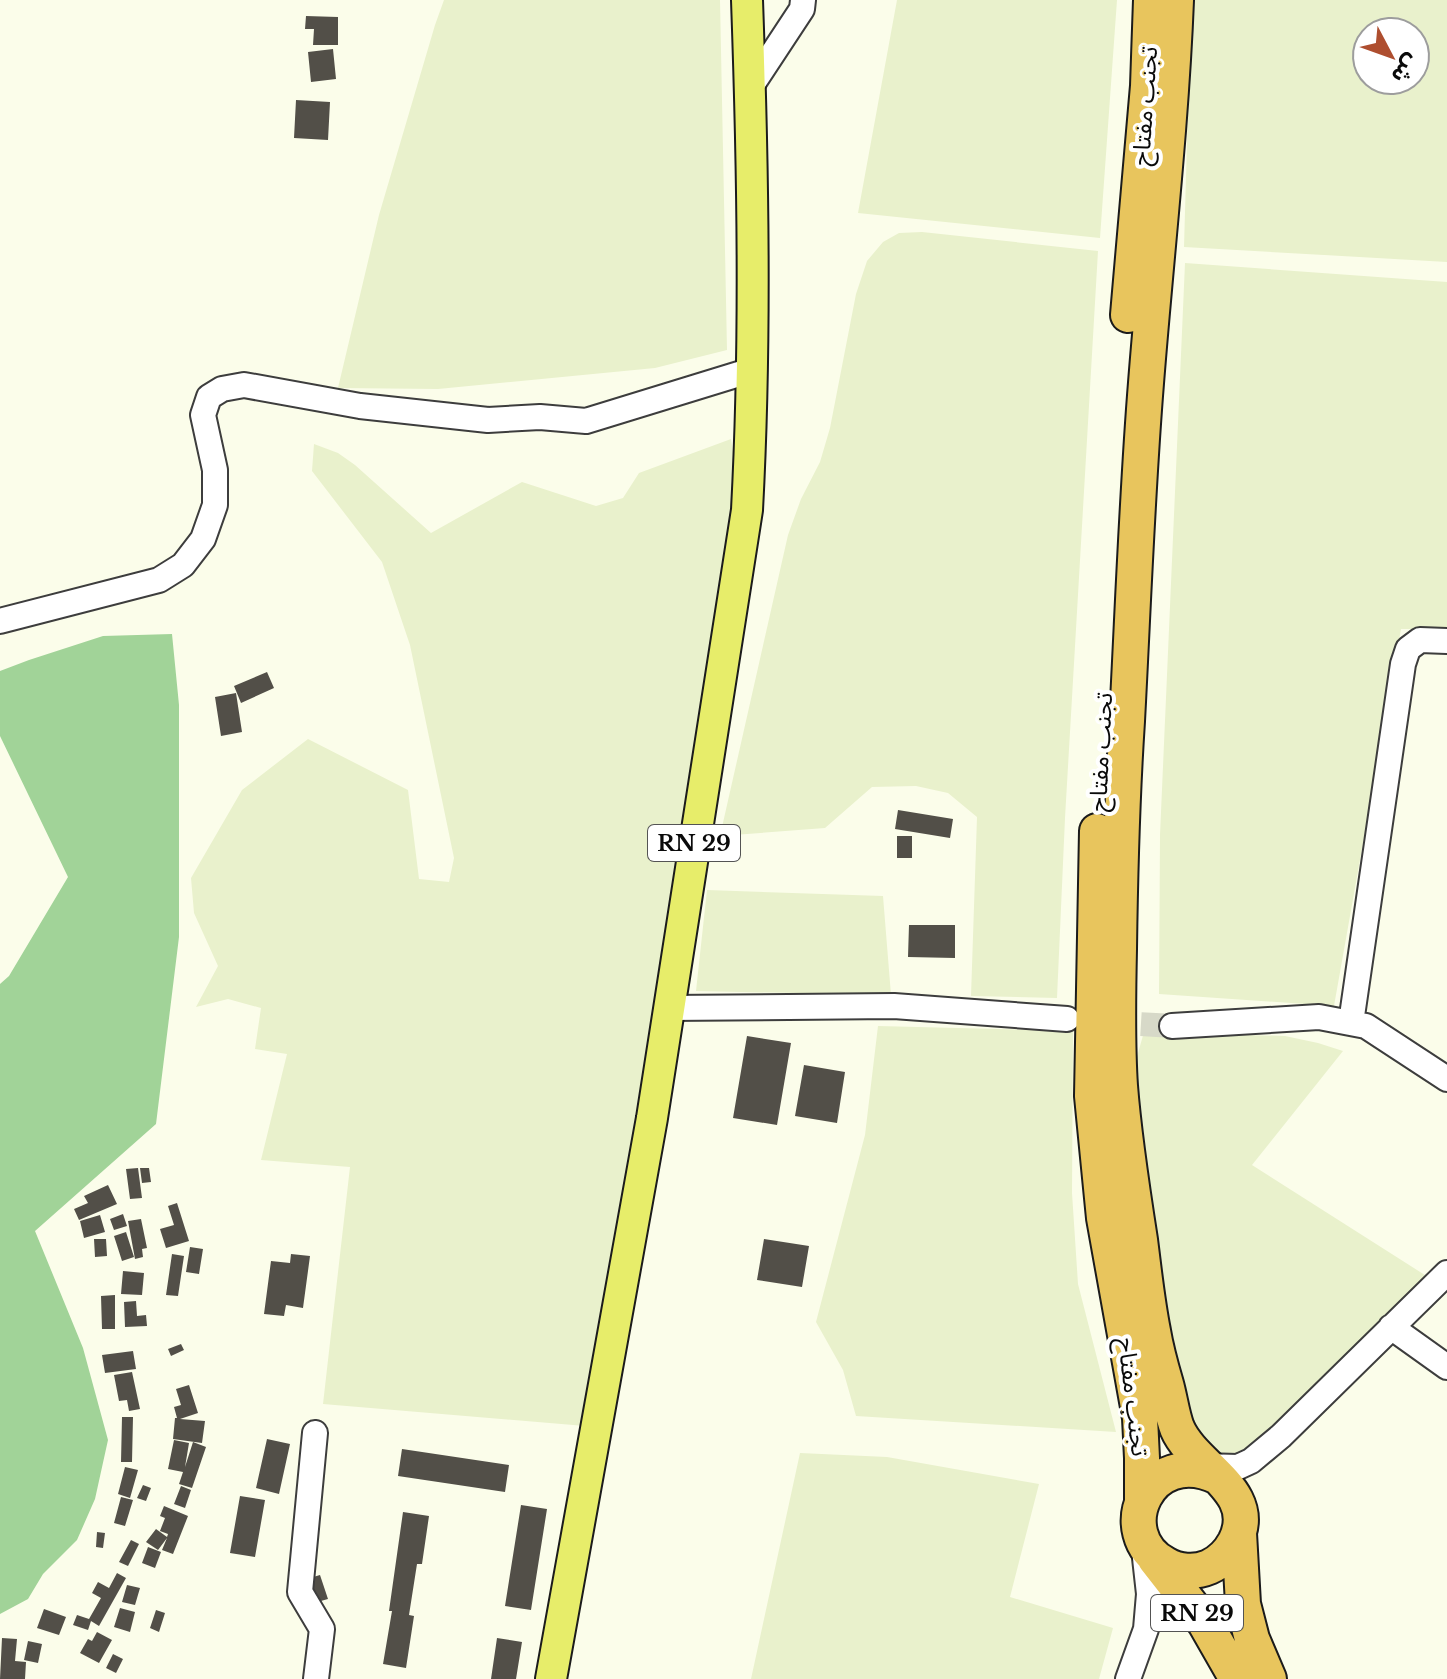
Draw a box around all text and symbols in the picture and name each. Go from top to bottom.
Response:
north arrow [1351,16,1431,96]
street label: تجنب مفتاح [1126,45,1166,167]
text: ش [1386,49,1426,89]
street label: تجنب مفتاح [1083,692,1121,813]
road number: RN 29 [648,825,740,861]
street label: تجنب مفتاح [1109,1336,1155,1458]
road number: RN 29 [1151,1595,1243,1631]

